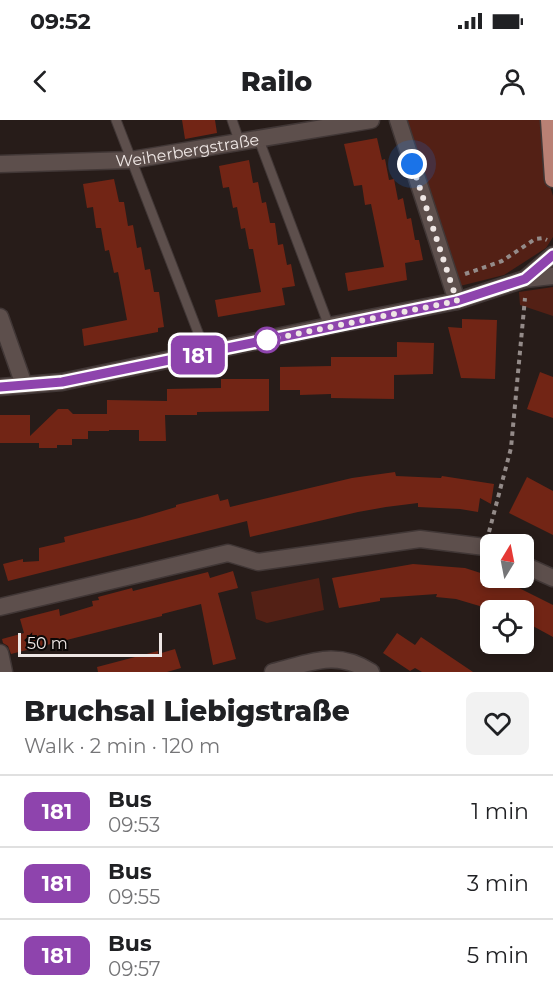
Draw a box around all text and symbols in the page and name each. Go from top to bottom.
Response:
text: 09:52 [30,8,91,35]
icon: back [24,65,57,98]
text: Railo [241,65,312,98]
icon: person [496,65,529,98]
street label: Weiherbergstraße [115,130,260,170]
your location [397,149,427,179]
unlabelled marker [254,327,280,353]
line badge: 181 [164,336,232,374]
text: 181 [183,343,213,368]
north arrow [480,534,534,588]
map controls [480,534,534,654]
button: locate [480,600,534,654]
scale bar [18,630,162,658]
text: 50 m [27,634,68,653]
button: heart [466,692,529,755]
text: Bruchsal Liebigstraße [24,694,350,728]
text: Walk · 2 min · 120 m [24,734,220,758]
text: Bus [108,786,152,813]
text: 1 min [471,798,529,825]
text: 181 [42,799,72,824]
text: 09:53 [108,813,160,837]
text: Bus [108,858,152,885]
text: 3 min [467,870,529,897]
text: 181 [42,871,72,896]
text: 09:55 [108,885,160,909]
text: Bus [108,930,152,957]
text: 5 min [467,942,529,969]
text: 181 [42,943,72,968]
text: 09:57 [108,957,160,981]

